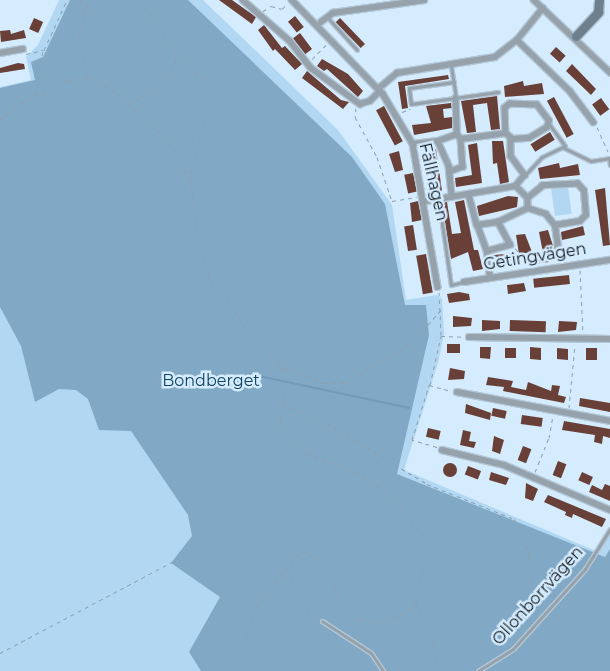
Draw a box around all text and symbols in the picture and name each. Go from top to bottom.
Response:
street label: Fällhagen [415,141,451,223]
street label: Getingvägen [482,239,588,275]
park label: Bondberget [162,371,260,391]
street label: Ollonborrvägen [489,543,587,649]

